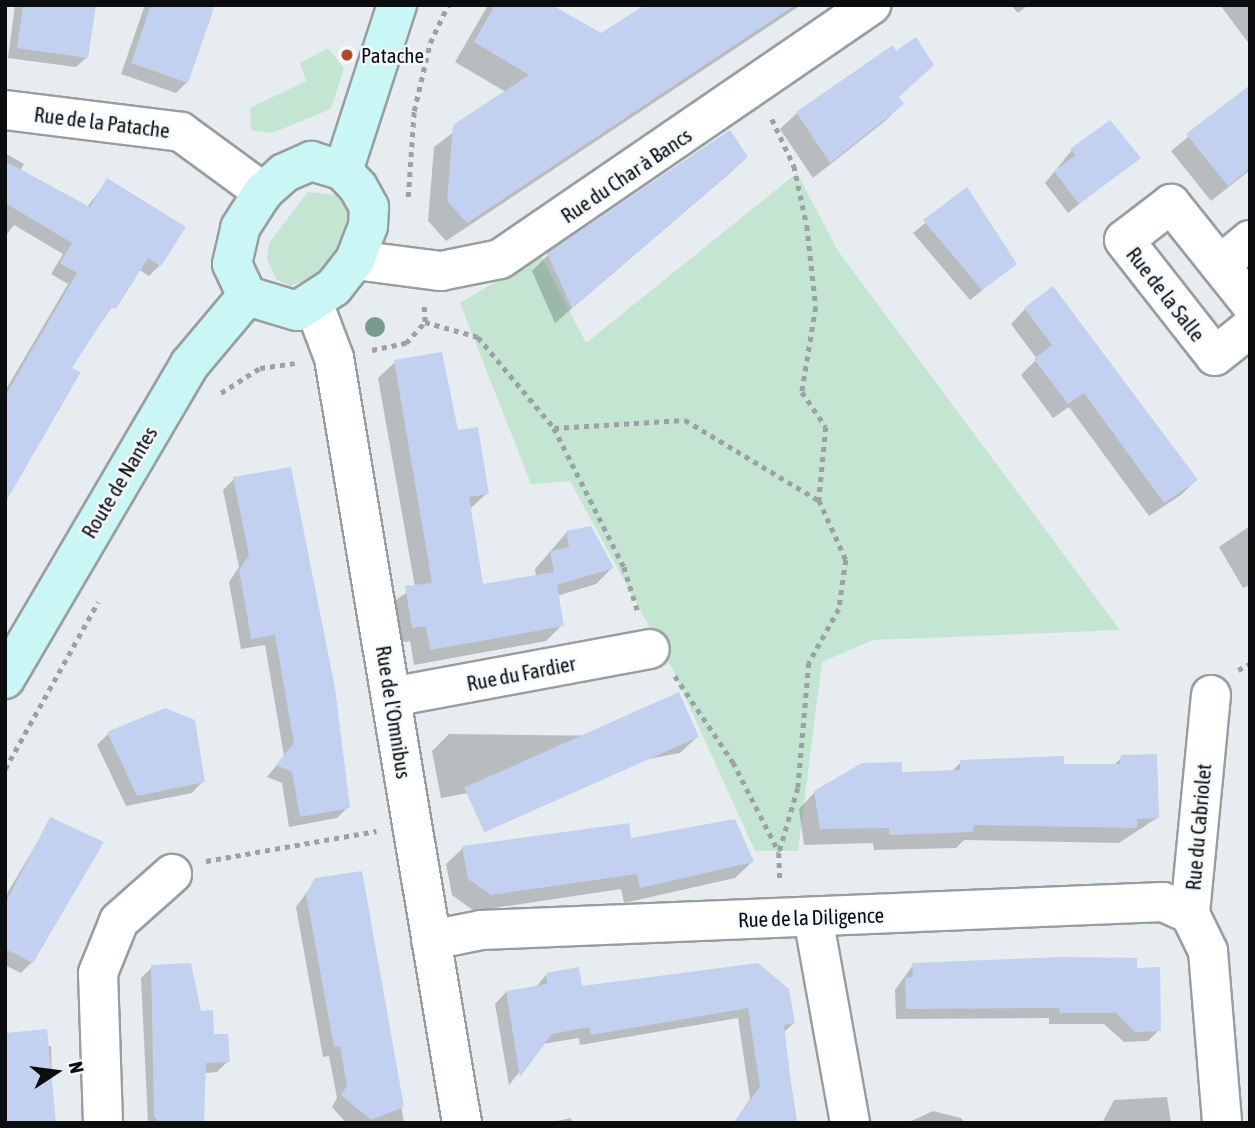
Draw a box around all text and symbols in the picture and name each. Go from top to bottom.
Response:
place label: Patache [361,42,424,68]
marker: Patache [339,47,355,63]
street label: Rue de la Patache [33,101,171,143]
street label: Rue du Char à Bancs [556,122,696,228]
street label: Rue de la Salle [1121,242,1211,346]
street label: Route de Nantes [76,421,162,543]
street label: Rue de l'Omnibus [371,644,417,780]
street label: Rue du Fardier [464,650,578,696]
street label: Rue du Cabriolet [1180,763,1216,891]
street label: Rue de la Diligence [737,902,885,932]
north arrow [21,1037,91,1107]
text: N [64,1059,88,1075]

